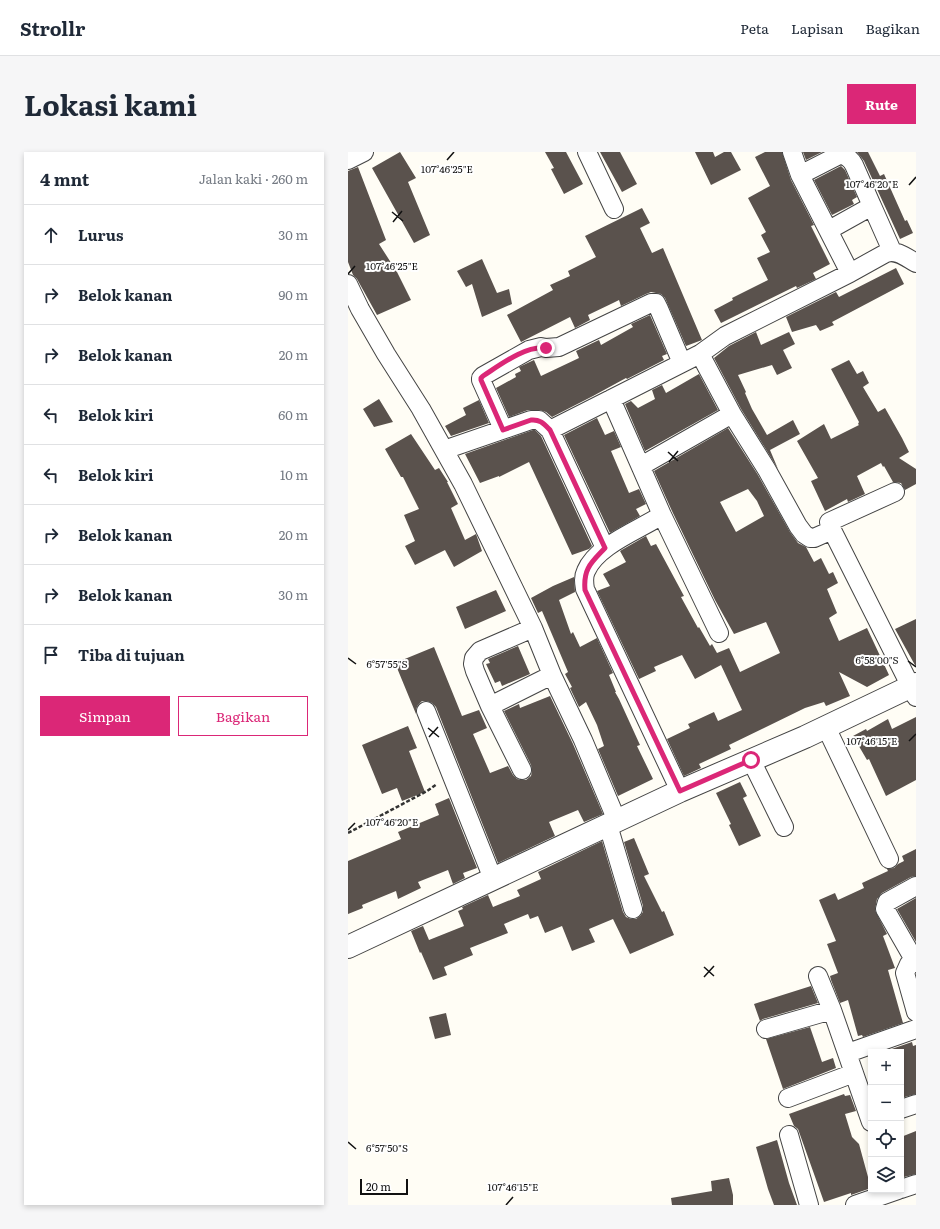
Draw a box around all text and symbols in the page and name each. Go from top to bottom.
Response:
text: Strollr [20,14,85,42]
text: Peta [740,18,769,38]
text: Lapisan [791,18,844,38]
text: Bagikan [866,18,920,38]
text: Lokasi kami [24,83,197,125]
button: Rute [847,84,916,124]
text: 107°46'25"E [421,161,473,176]
text: 4 mnt [40,166,89,191]
text: Jalan kaki · 260 m [199,169,308,188]
text: 107°46'20"E [846,176,898,191]
text: Lurus [78,223,123,246]
icon: ahead [40,224,62,246]
text: 30 m [278,225,308,244]
text: 107°46'25"E [366,258,418,273]
text: Belok kanan [78,283,172,306]
icon: right [40,284,62,306]
text: 90 m [278,285,308,304]
route end [537,339,555,357]
text: Belok kanan [78,343,172,366]
icon: right [40,344,62,366]
text: 20 m [279,345,308,364]
text: Belok kiri [78,403,154,426]
icon: left [40,404,62,426]
text: 60 m [278,405,308,424]
text: Belok kiri [78,463,154,486]
icon: left [40,464,62,486]
text: 10 m [280,465,308,484]
text: Belok kanan [78,523,172,546]
icon: right [40,524,62,546]
text: 20 m [279,525,308,544]
text: Belok kanan [78,583,172,606]
icon: right [40,584,62,606]
text: 30 m [278,585,308,604]
text: Tiba di tujuan [78,643,185,666]
icon: arrive [40,644,62,666]
text: 6°58'00"S [856,652,899,667]
text: 6°57'55"S [366,656,408,671]
button: Simpan [40,696,170,736]
button: Bagikan [178,696,308,736]
text: 107°46'15"E [847,733,897,748]
route start [742,751,760,769]
text: 107°46'20"E [366,814,418,829]
map controls [868,1049,904,1193]
button: + [868,1049,904,1085]
button: − [868,1085,904,1121]
button: locate [868,1121,904,1157]
text: 6°57'50"S [366,1140,408,1155]
button: layers [868,1157,904,1193]
scale bar [360,1177,408,1196]
text: 20 m [366,1178,391,1194]
text: 107°46'15"E [488,1179,538,1194]

